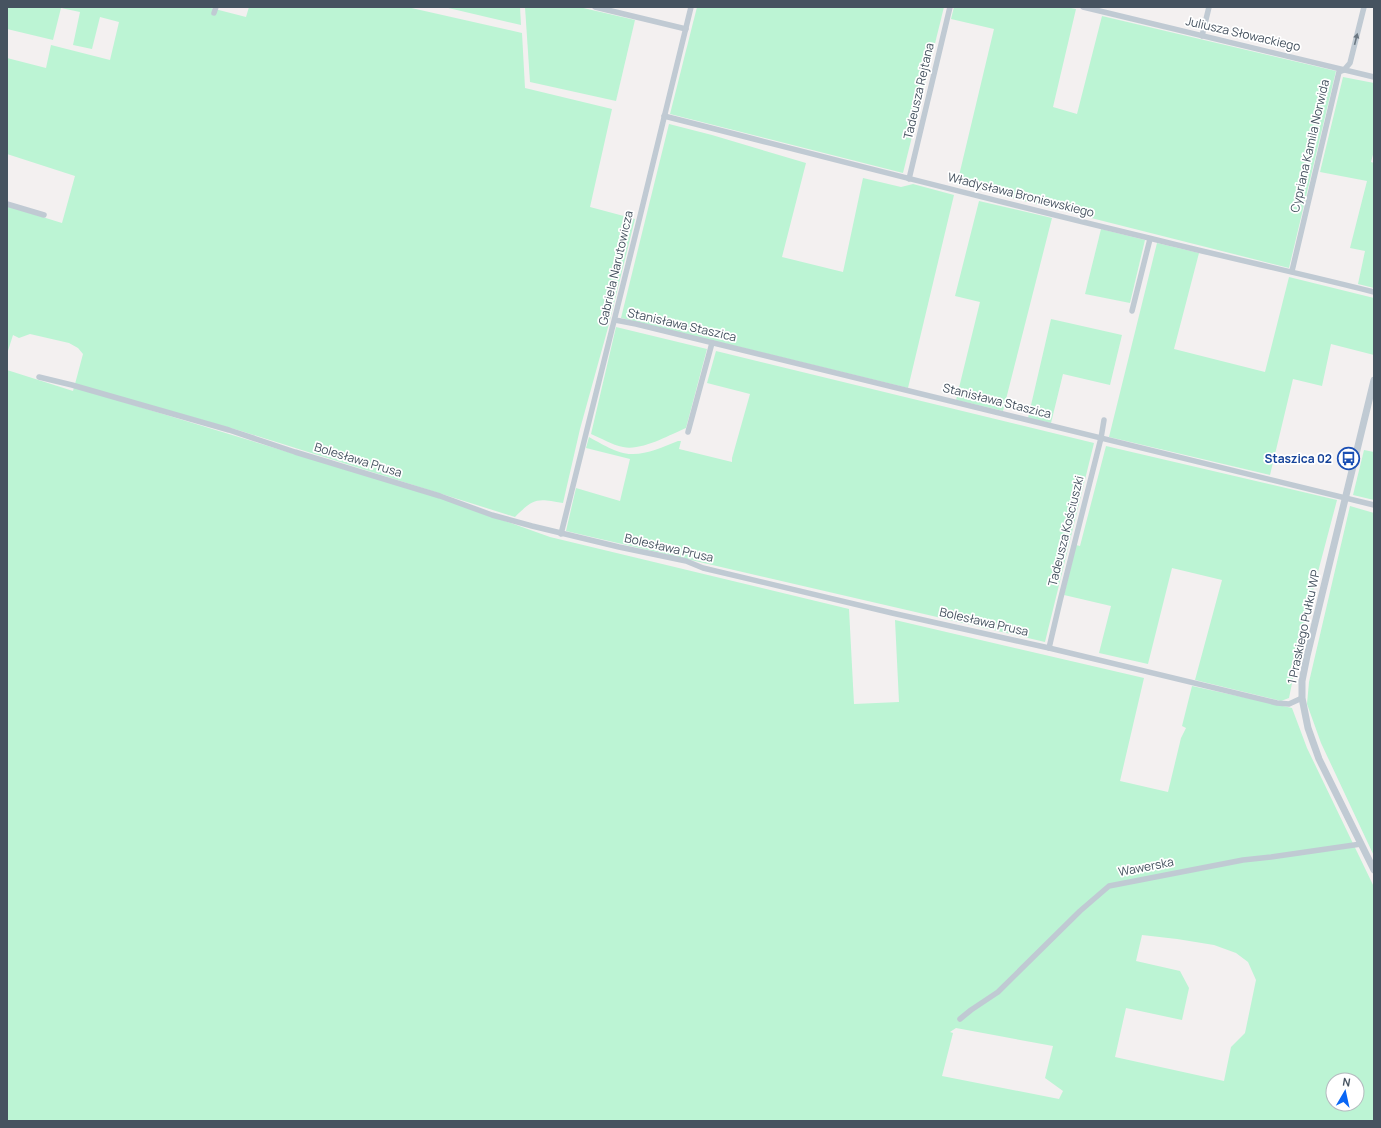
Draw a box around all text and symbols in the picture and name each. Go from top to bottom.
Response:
street label: Juliusza Słowackiego [1184,12,1302,55]
one-way arrow [1353,33,1359,45]
street label: Tadeusza Rejtana [899,41,938,141]
street label: Cypriana Kamila Norwida [1286,78,1333,214]
street label: Władysława Broniewskiego [946,168,1096,221]
street label: Gabriela Narutowicza [594,209,637,327]
street label: Stanisława Staszica [626,304,738,345]
street label: Stanisława Staszica [941,379,1053,422]
street label: Bolesława Prusa [312,438,404,481]
bus stop icon: Staszica 02 [1335,446,1361,472]
place label: Staszica 02 [1265,450,1332,467]
street label: Tadeusza Kościuszki [1044,474,1087,588]
street label: Bolesława Prusa [623,529,715,566]
street label: 1 Praskiego Pułku WP [1283,568,1324,686]
street label: Bolesława Prusa [938,603,1030,640]
street label: Wawerska [1117,853,1175,880]
north arrow [1325,1072,1365,1112]
text: N [1342,1074,1352,1090]

